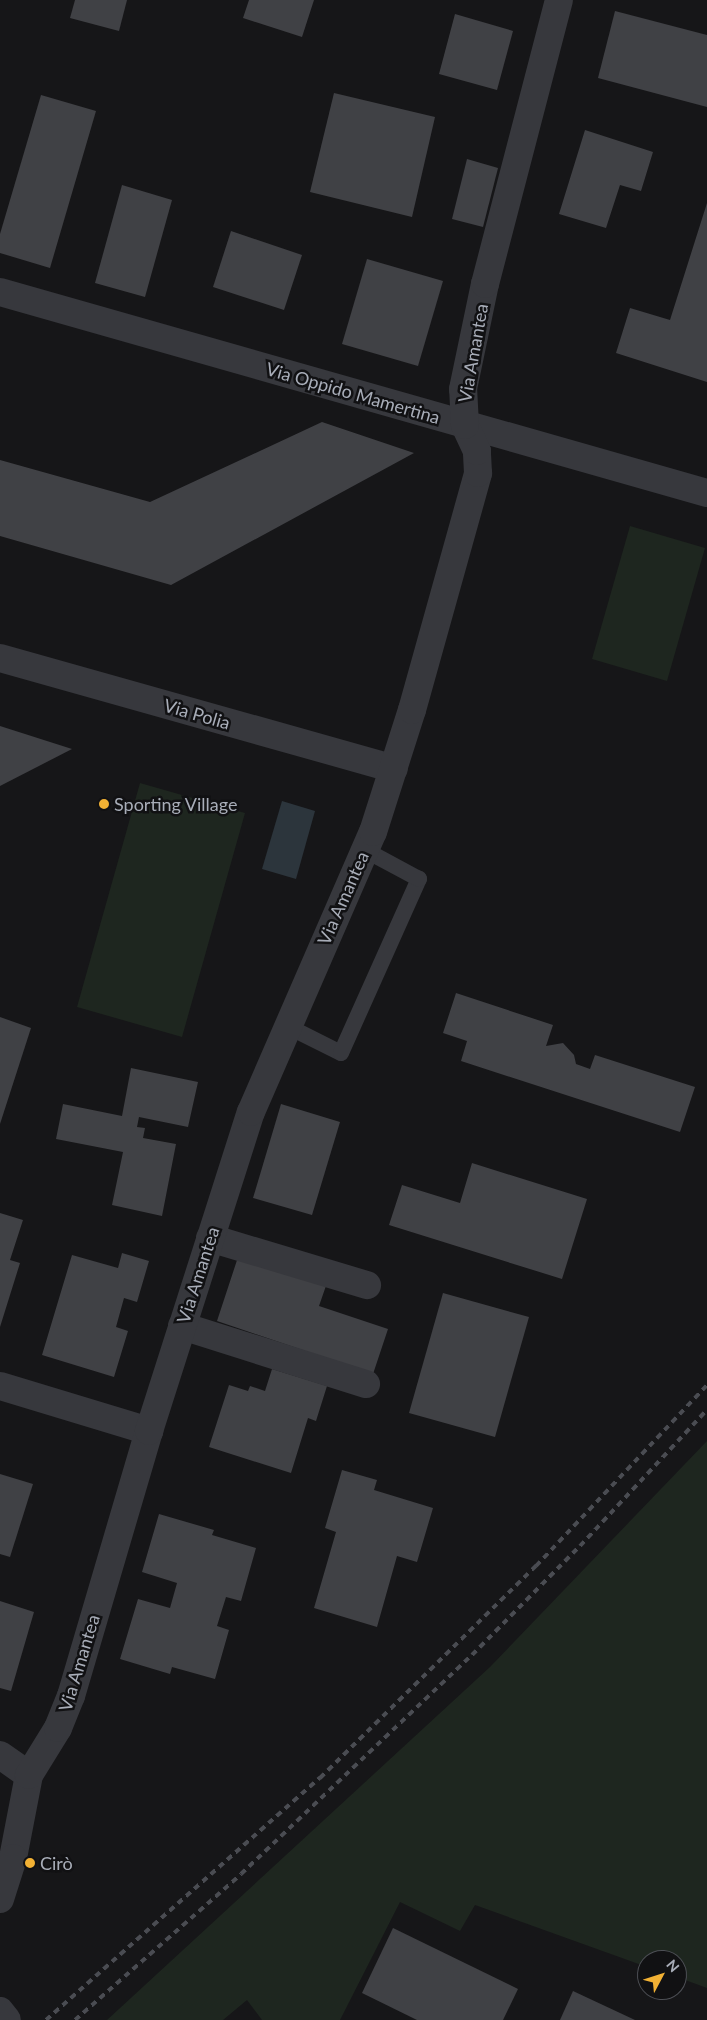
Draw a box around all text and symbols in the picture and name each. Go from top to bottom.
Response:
street label: Via Amantea [454,302,492,404]
street label: Via Oppido Mamertina [264,358,442,428]
street label: Via Polia [161,694,233,734]
place label: Sporting Village [114,793,238,815]
marker: Sporting Village [98,798,110,810]
street label: Via Amantea [313,848,373,948]
street label: Via Amantea [172,1224,224,1326]
street label: Via Amantea [54,1612,104,1714]
place label: Cirò [40,1852,73,1874]
marker: Cirò [24,1857,36,1869]
north arrow [637,1950,687,2000]
text: N [663,1956,683,1975]

